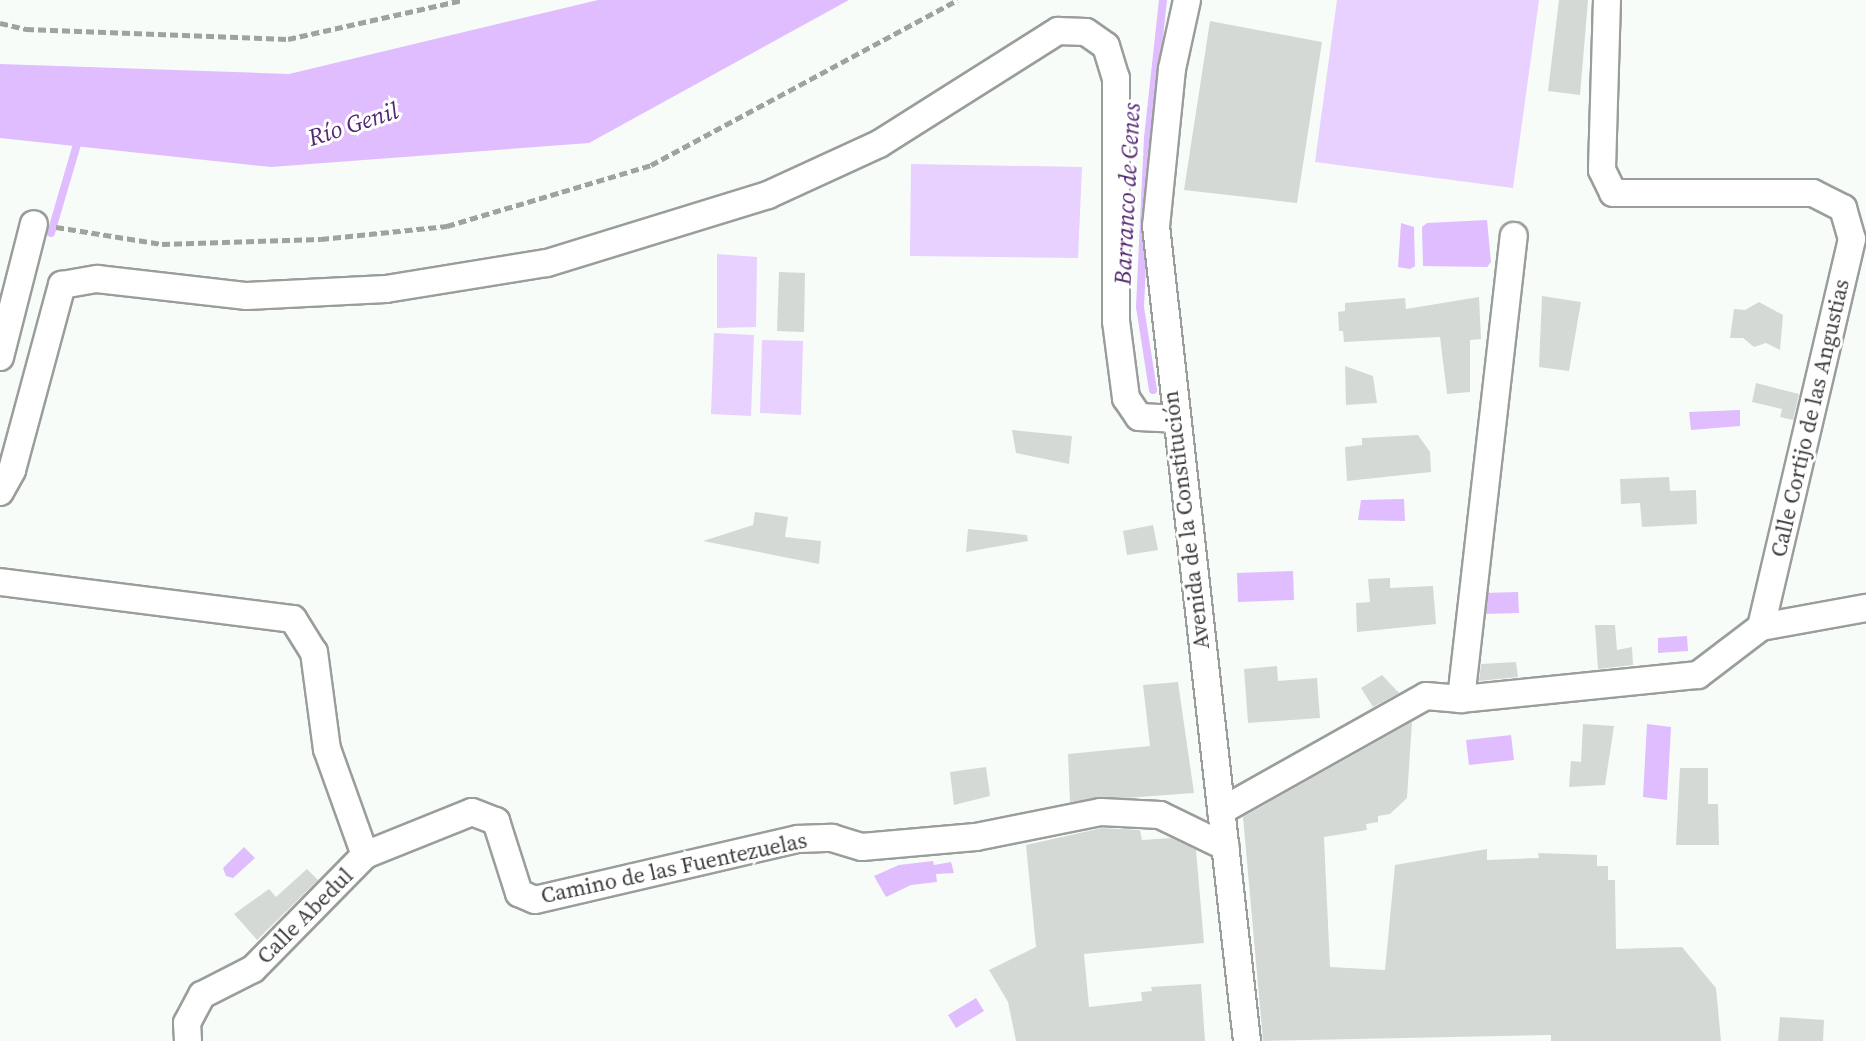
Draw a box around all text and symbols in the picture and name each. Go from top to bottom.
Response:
water label: Río Genil [304,96,402,152]
water label: Barranco de Cenes [1108,102,1146,286]
street label: Calle Cortijo de las Angustias [1765,276,1855,560]
street label: Avenida de la Constitución [1157,389,1215,651]
street label: Camino de las Fuentezuelas [539,827,809,909]
street label: Calle Abedul [252,863,358,969]

